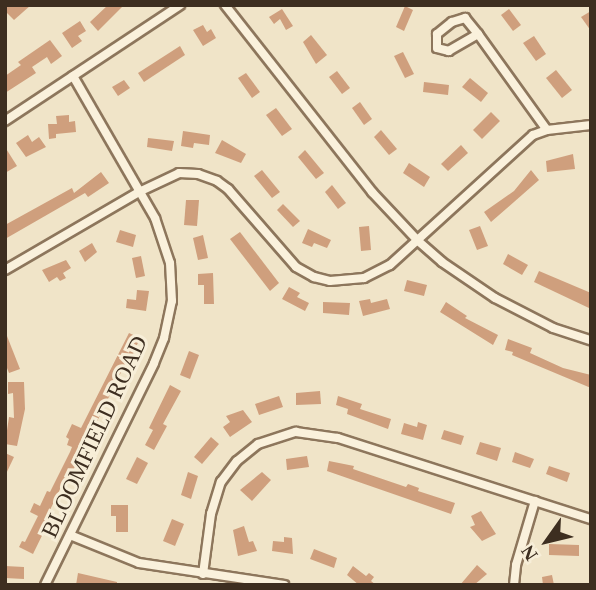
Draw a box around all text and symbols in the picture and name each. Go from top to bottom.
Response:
street label: BLOOMFIELD ROAD [36,332,154,542]
north arrow [512,506,582,576]
text: N [517,541,542,565]

